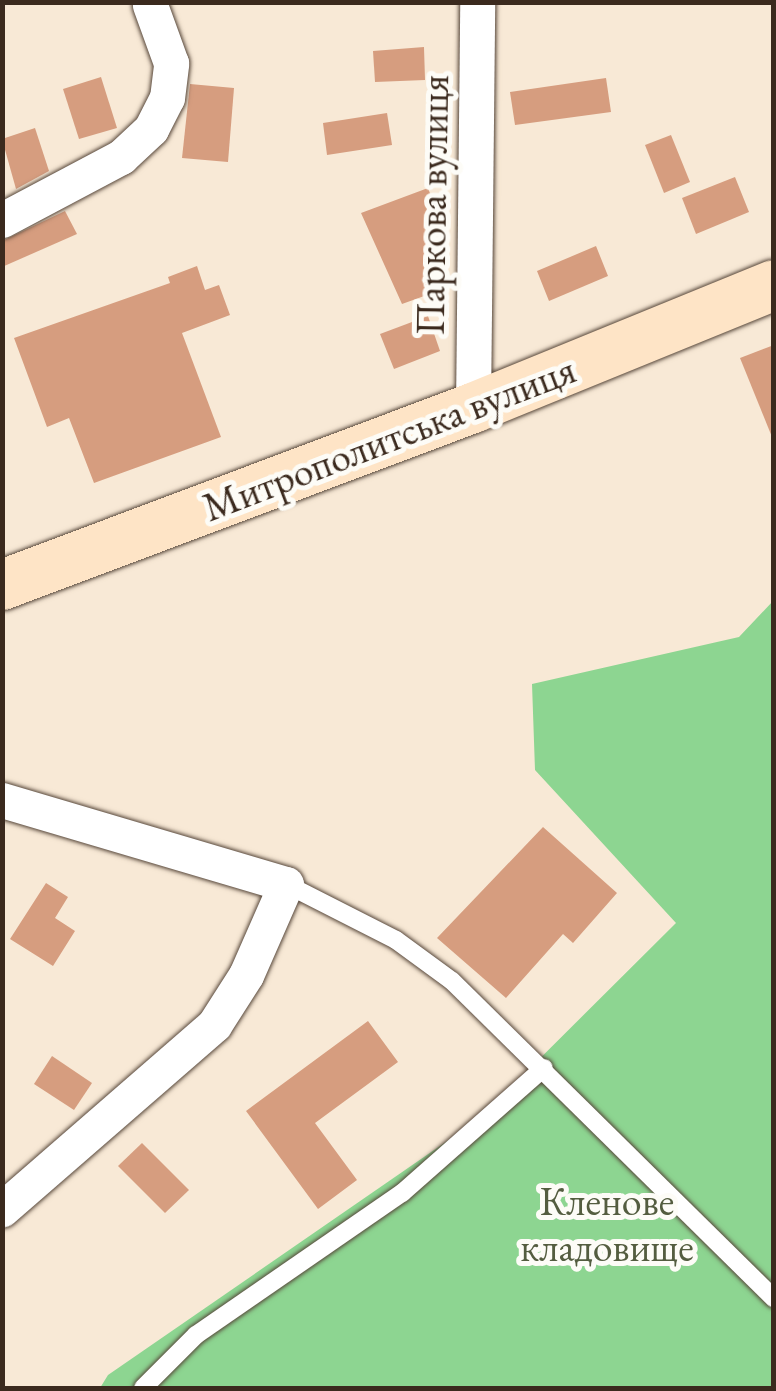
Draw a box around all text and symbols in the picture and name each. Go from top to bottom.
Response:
street label: Паркова вулиця [406,74,458,336]
street label: Митрополитська вулиця [196,345,582,531]
park label: Кленове кладовище [520,1177,694,1271]

